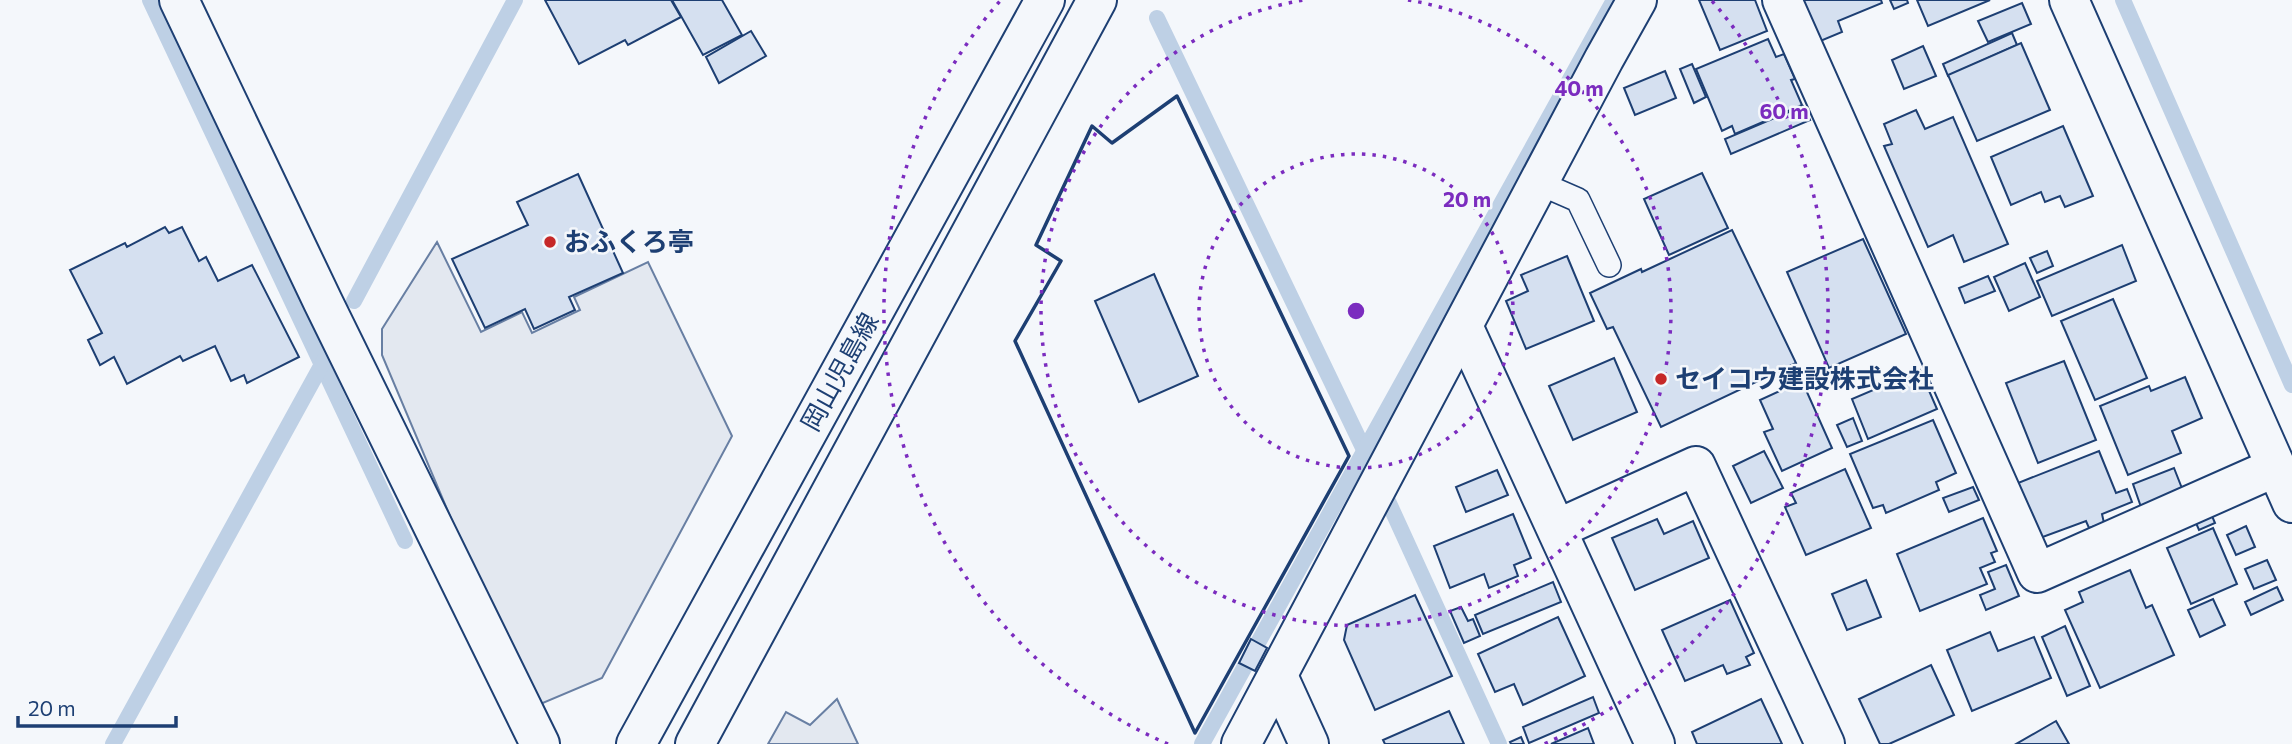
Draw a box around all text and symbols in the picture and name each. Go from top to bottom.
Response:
text: 40 m [1554,75,1604,100]
text: 60 m [1759,98,1809,123]
text: 20 m [1443,186,1491,211]
place label: おふくろ亭 [564,225,694,256]
marker: おふくろ亭 [542,234,558,250]
centre of rings [1344,299,1368,323]
street label: 岡山児島線 [794,307,884,436]
place label: セイコウ建設株式会社 [1675,362,1934,393]
marker: セイコウ建設株式会社 [1653,371,1669,387]
scale bar [18,684,175,728]
text: 20 m [28,695,76,720]

